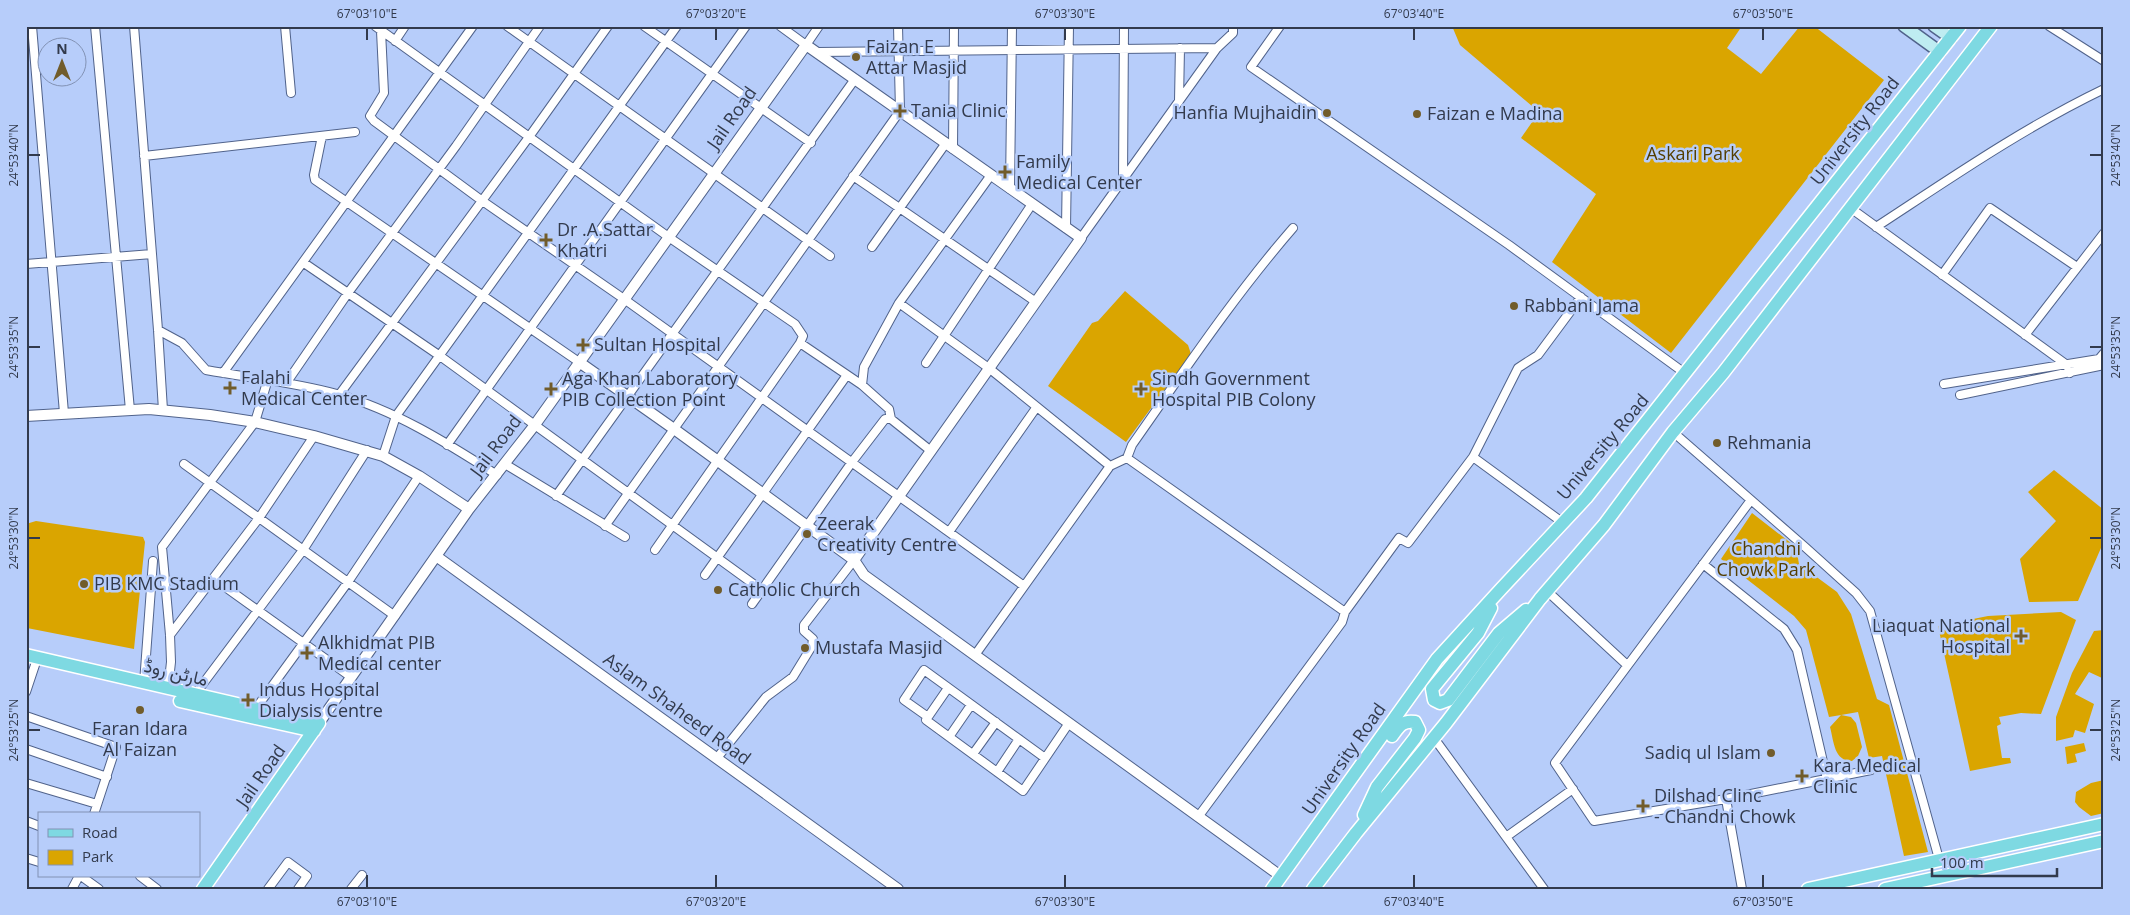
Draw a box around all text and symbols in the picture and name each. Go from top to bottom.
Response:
text: 67°03'10"E [337,5,397,22]
text: 67°03'20"E [686,5,746,22]
text: 67°03'30"E [1035,5,1095,22]
text: 67°03'40"E [1384,5,1444,22]
text: 67°03'50"E [1733,5,1793,22]
place label: Faizan E Attar Masjid [866,34,967,79]
north arrow [38,38,88,88]
text: N [56,39,68,58]
marker: Faizan E Attar Masjid [850,51,862,63]
street label: University Road [1804,71,1904,190]
street label: Jail Road [700,81,762,155]
place label: Tania Clinic [911,98,1006,122]
place label: Hanfia Mujhaidin [1173,100,1317,124]
place label: Faizan e Madina [1427,101,1563,125]
marker: Tania Clinic [893,104,907,118]
marker: Hanfia Mujhaidin [1321,107,1333,119]
marker: Faizan e Madina [1411,108,1423,120]
text: 24°53'40"N [5,124,22,186]
text: 24°53'40"N [2107,124,2124,186]
park label: Askari Park [1646,141,1740,165]
place label: Family Medical Center [1016,149,1143,194]
marker: Family Medical Center [998,165,1012,179]
place label: Dr .A.Sattar Khatri [557,217,654,262]
marker: Dr .A.Sattar Khatri [539,233,553,247]
place label: Rabbani Jama [1524,293,1639,317]
marker: Rabbani Jama [1508,300,1520,312]
text: 24°53'35"N [5,316,22,378]
text: 24°53'35"N [2107,316,2124,378]
place label: Sultan Hospital [594,332,721,356]
marker: Sultan Hospital [576,338,590,352]
place label: Falahi Medical Center [241,365,368,410]
place label: Aga Khan Laboratory PIB Collection Point [562,366,739,411]
place label: Sindh Government Hospital PIB Colony [1152,366,1317,411]
marker: Falahi Medical Center [223,381,237,395]
marker: Aga Khan Laboratory PIB Collection Point [544,382,558,396]
marker: Sindh Government Hospital PIB Colony [1134,382,1148,396]
street label: University Road [1551,388,1654,504]
street label: Jail Road [463,410,526,483]
place label: Rehmania [1727,430,1812,454]
marker: Rehmania [1711,437,1723,449]
text: 24°53'30"N [5,507,22,569]
text: 24°53'30"N [2107,507,2124,569]
place label: Zeerak Creativity Centre [817,511,957,556]
marker: Zeerak Creativity Centre [801,528,813,540]
park label: Chandni Chowk Park [1717,536,1816,581]
place label: PIB KMC Stadium [94,571,239,595]
place label: Catholic Church [728,577,860,601]
marker: PIB KMC Stadium [78,578,90,590]
marker: Catholic Church [712,584,724,596]
place label: Liaquat National Hospital [1872,613,2010,658]
marker: Liaquat National Hospital [2014,629,2028,643]
place label: Alkhidmat PIB Medical center [318,630,442,675]
place label: Mustafa Masjid [815,635,943,659]
marker: Mustafa Masjid [799,642,811,654]
marker: Alkhidmat PIB Medical center [300,646,314,660]
street label: Aslam Shaheed Road [599,647,756,770]
street label: مارٹن روڈ [142,653,210,691]
place label: Indus Hospital Dialysis Centre [259,677,383,722]
marker: Indus Hospital Dialysis Centre [241,693,255,707]
street label: University Road [1296,698,1391,819]
text: 24°53'25"N [5,699,22,761]
text: 24°53'25"N [2107,699,2124,761]
marker: Faran Idara Al Faizan [134,704,146,716]
place label: Faran Idara Al Faizan [92,716,188,761]
street label: Jail Road [229,739,291,813]
place label: Sadiq ul Islam [1645,740,1761,764]
marker: Sadiq ul Islam [1765,747,1777,759]
place label: Kara Medical Clinic [1813,753,1921,798]
marker: Kara Medical Clinic [1795,769,1809,783]
place label: Dilshad Clinc - Chandni Chowk [1654,783,1796,828]
marker: Dilshad Clinc - Chandni Chowk [1636,799,1650,813]
legend [38,812,200,878]
text: Road [82,822,118,842]
scale bar [1932,845,2058,877]
text: Park [82,846,113,866]
text: 100 m [1940,852,1984,872]
text: 67°03'10"E [337,893,397,910]
text: 67°03'20"E [686,893,746,910]
text: 67°03'30"E [1035,893,1095,910]
text: 67°03'40"E [1384,893,1444,910]
text: 67°03'50"E [1733,893,1793,910]

